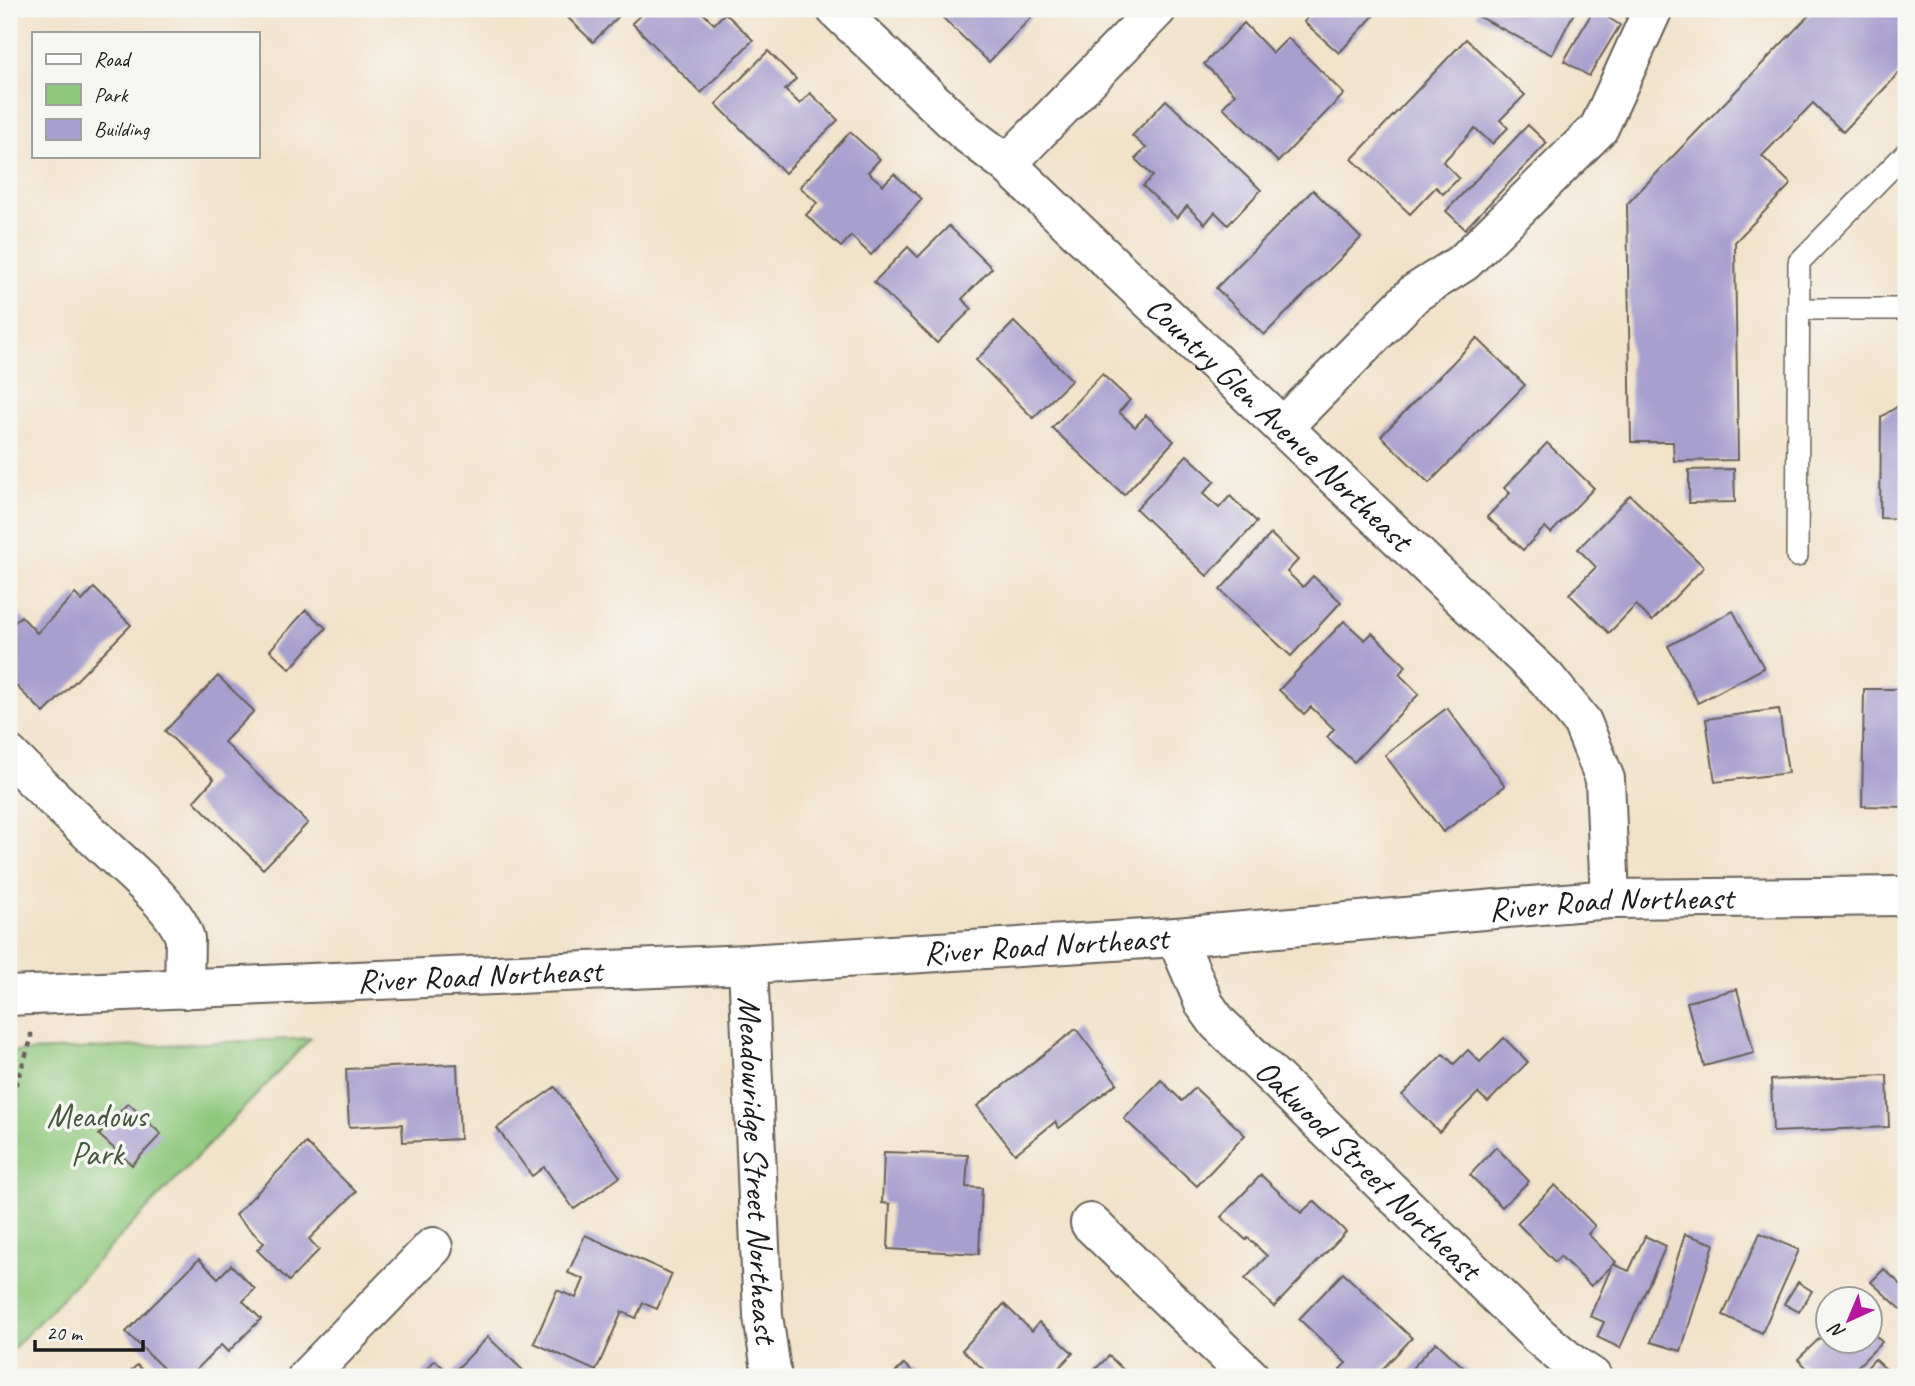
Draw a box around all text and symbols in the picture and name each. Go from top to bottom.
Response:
legend [32,32,259,158]
text: Road [94,46,133,72]
text: Park [94,82,129,108]
text: Building [94,116,151,142]
street label: Country Glen Avenue Northeast [1137,287,1423,562]
street label: River Road Northeast [1487,877,1736,931]
street label: River Road Northeast [922,916,1172,974]
street label: River Road Northeast [356,949,606,1002]
street label: Meadowridge Street Northeast [728,996,788,1349]
street label: Oakwood Street Northeast [1246,1050,1492,1291]
park label: Meadows Park [47,1095,150,1175]
north arrow [1814,1284,1884,1354]
scale bar [35,1309,144,1353]
text: N [1823,1317,1850,1344]
text: 20 m [46,1320,84,1346]

